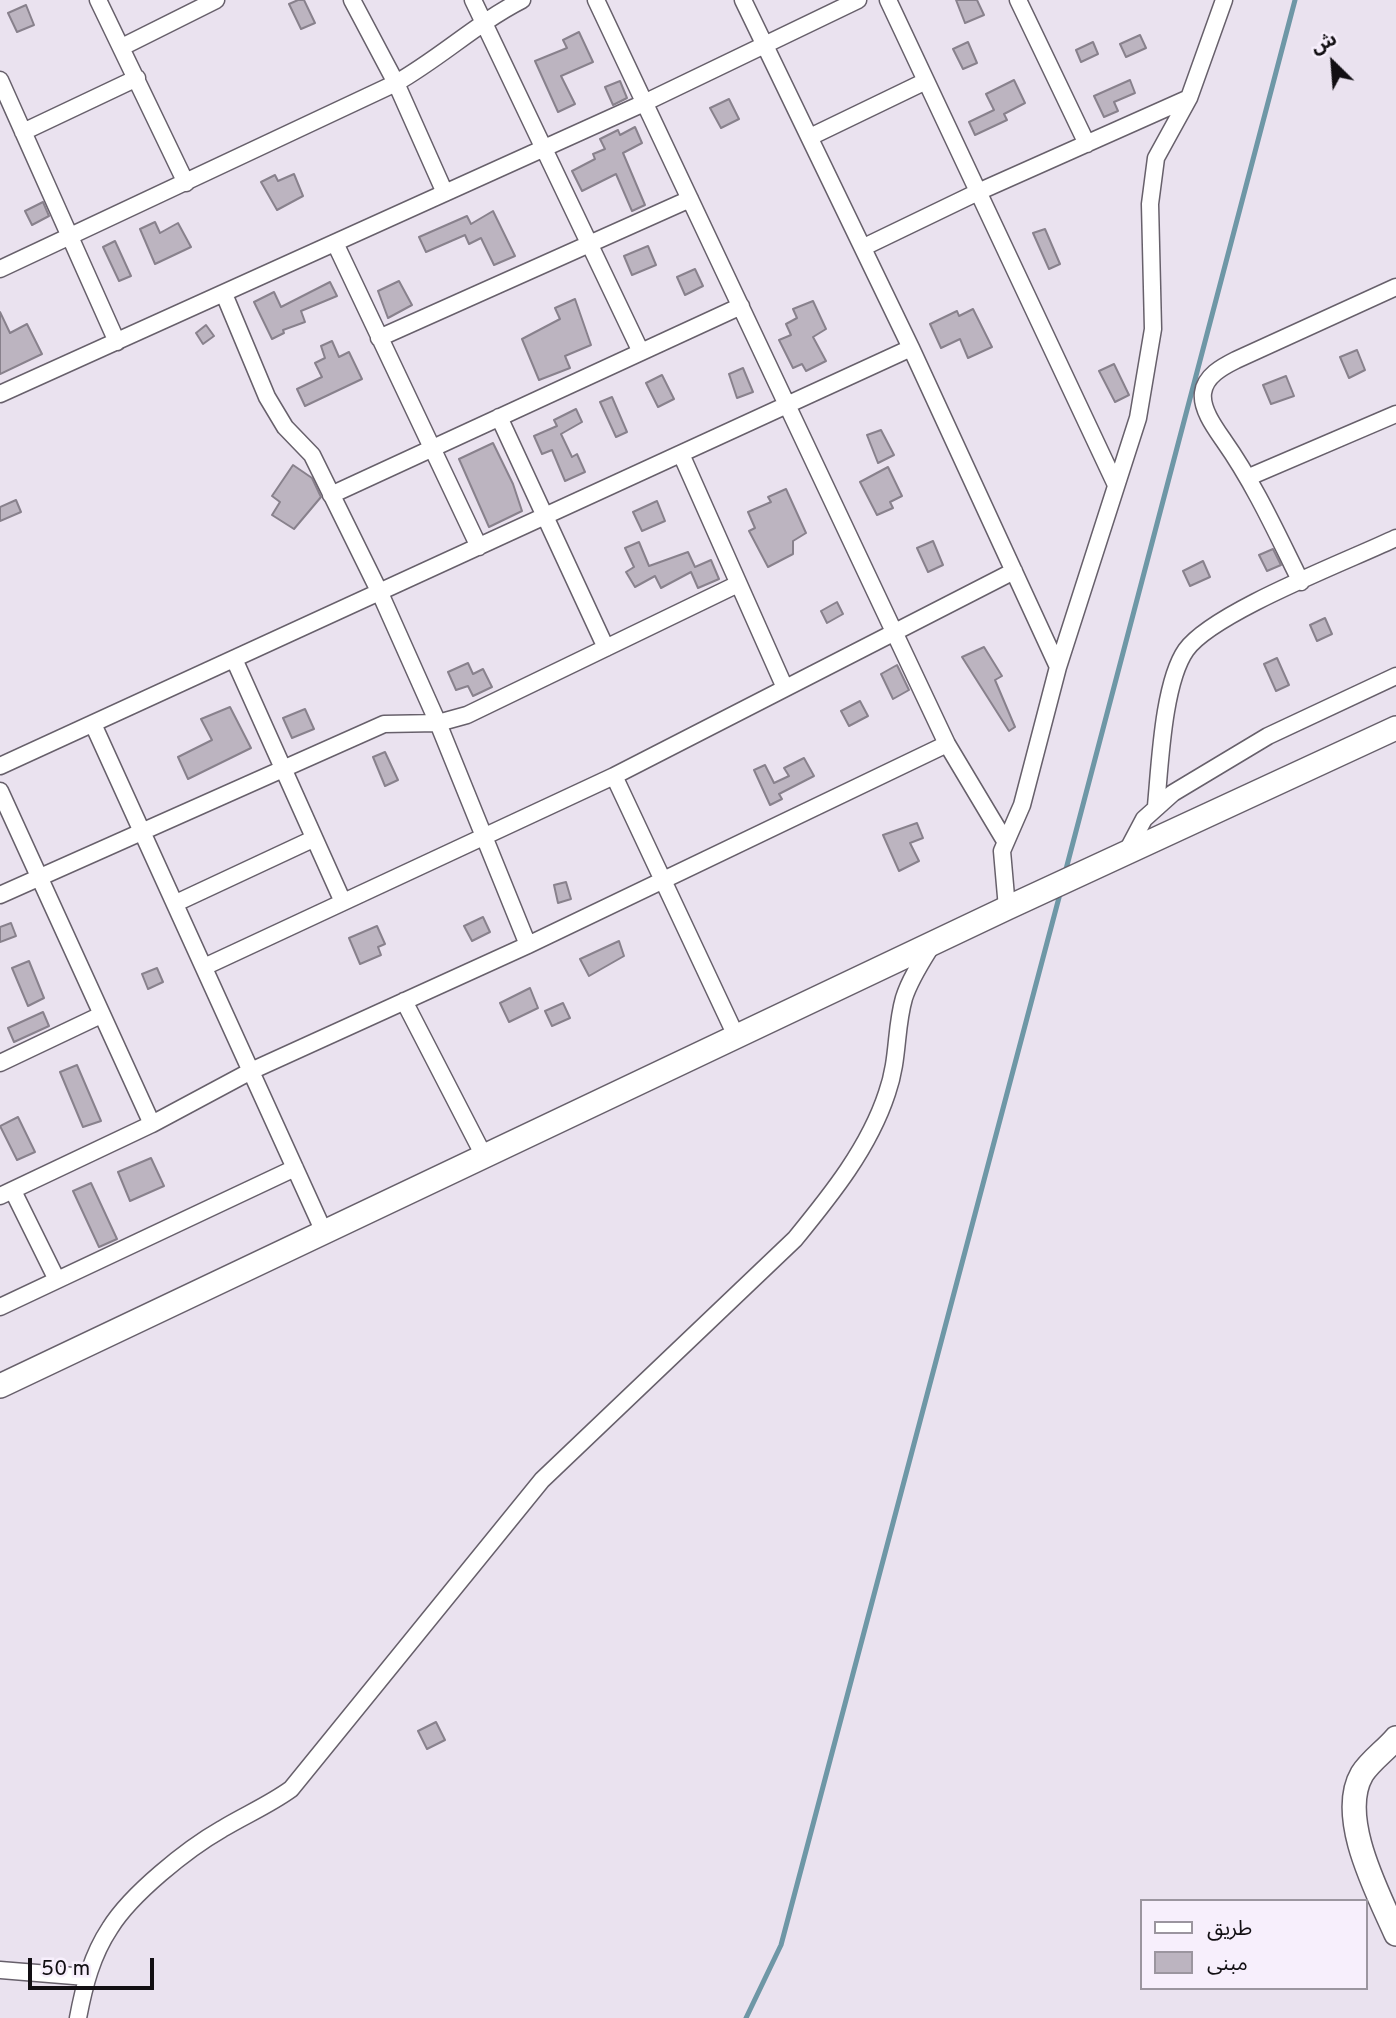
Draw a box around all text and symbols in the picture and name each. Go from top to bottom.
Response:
north arrow [1298,28,1368,98]
text: ش [1307,28,1341,60]
legend [1140,1899,1368,1990]
text: طريق [1207,1916,1252,1943]
scale bar [32,1944,158,1988]
text: مبنى [1207,1951,1248,1978]
text: 50 m [41,1956,90,1983]

